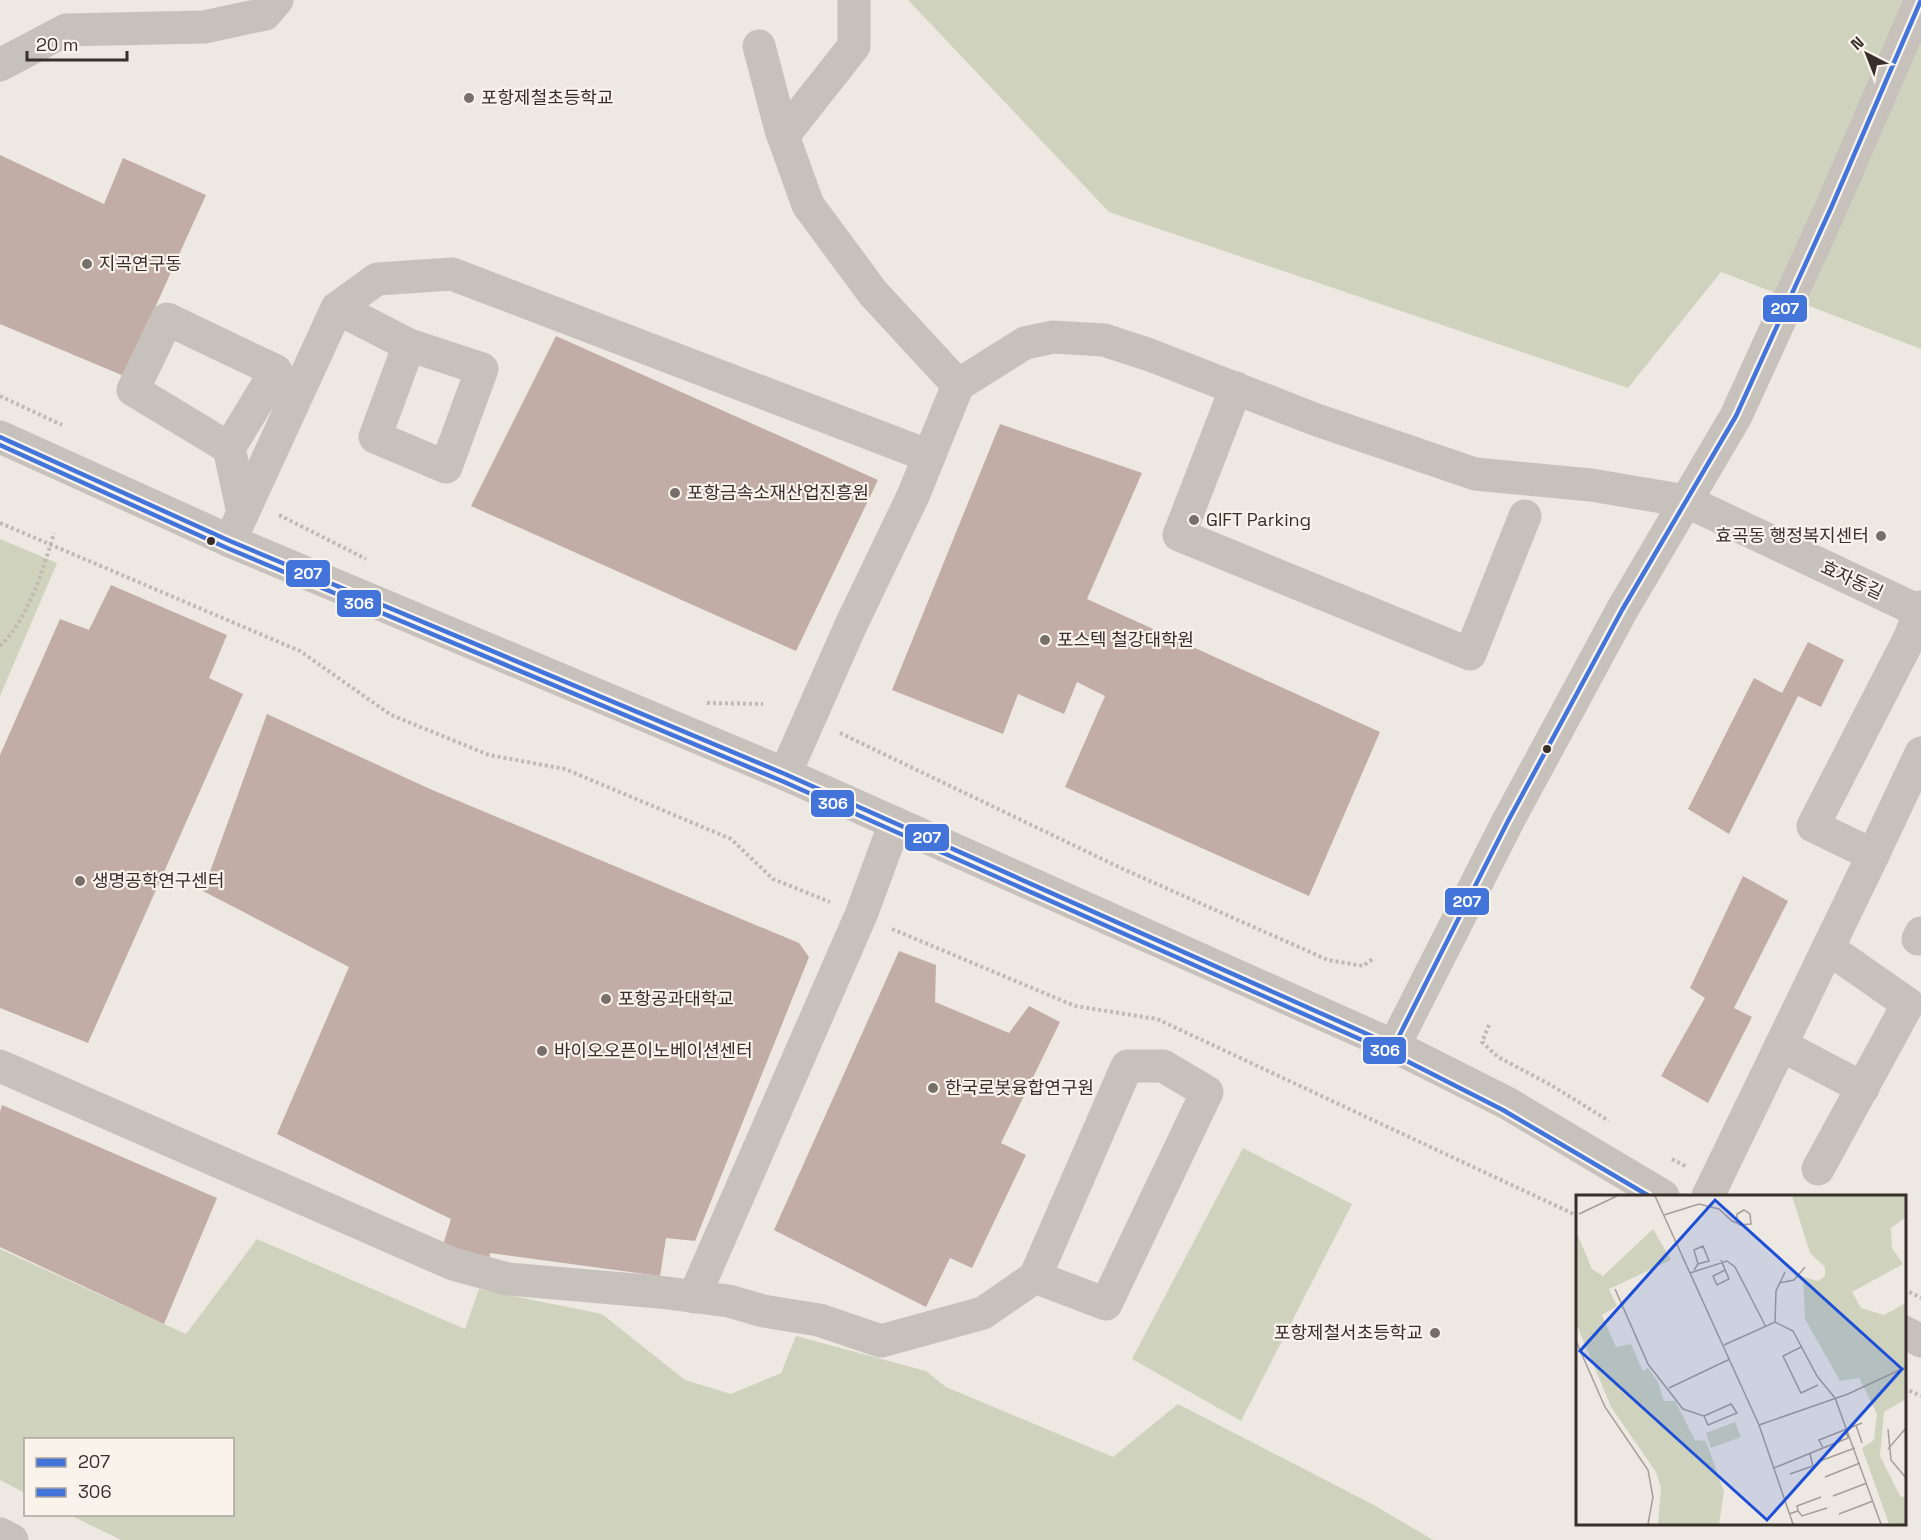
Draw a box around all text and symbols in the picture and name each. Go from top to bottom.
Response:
scale bar [27,24,128,62]
north arrow [1837,24,1897,84]
text: N [1846,32,1868,55]
text: 20 m [36,33,79,56]
place label: 포항제철초등학교 [481,86,613,109]
marker: 포항제철초등학교 [462,91,476,105]
place label: 지곡연구동 [99,252,182,275]
marker: 지곡연구동 [80,257,94,271]
line badge: 207 [1762,294,1808,323]
text: 207 [1771,298,1799,319]
place label: 포항금속소재산업진흥원 [687,481,869,504]
marker: 포항금속소재산업진흥원 [668,486,682,500]
place label: GIFT Parking [1206,508,1311,531]
marker: GIFT Parking [1187,513,1201,527]
place label: 효곡동 행정복지센터 [1715,524,1869,547]
marker: 효곡동 행정복지센터 [1874,529,1888,543]
unlabelled marker [205,535,217,547]
street label: 효자동길 [1817,555,1887,604]
line badge: 207 [285,559,331,588]
text: 207 [294,563,322,584]
line badge: 306 [336,589,382,618]
text: 306 [344,593,374,614]
place label: 포스텍 철강대학원 [1057,628,1194,651]
marker: 포스텍 철강대학원 [1038,633,1052,647]
unlabelled marker [1541,743,1553,755]
line badge: 306 [810,789,855,818]
text: 306 [818,793,848,814]
line badge: 207 [904,823,950,852]
text: 207 [913,827,941,848]
place label: 생명공학연구센터 [92,869,224,892]
marker: 생명공학연구센터 [73,874,87,888]
line badge: 207 [1444,887,1490,916]
text: 207 [1453,891,1481,912]
place label: 포항공과대학교 [618,987,734,1010]
marker: 포항공과대학교 [599,992,613,1006]
line badge: 306 [1362,1036,1407,1065]
place label: 바이오오픈이노베이션센터 [554,1039,753,1062]
text: 306 [1370,1040,1400,1061]
marker: 바이오오픈이노베이션센터 [535,1044,549,1058]
place label: 한국로봇융합연구원 [945,1076,1094,1099]
marker: 한국로봇융합연구원 [926,1081,940,1095]
inset map [1576,1195,1906,1525]
place label: 포항제철서초등학교 [1274,1321,1423,1344]
marker: 포항제철서초등학교 [1428,1326,1442,1340]
legend [24,1438,234,1516]
text: 207 [78,1450,110,1473]
text: 306 [78,1480,111,1503]

